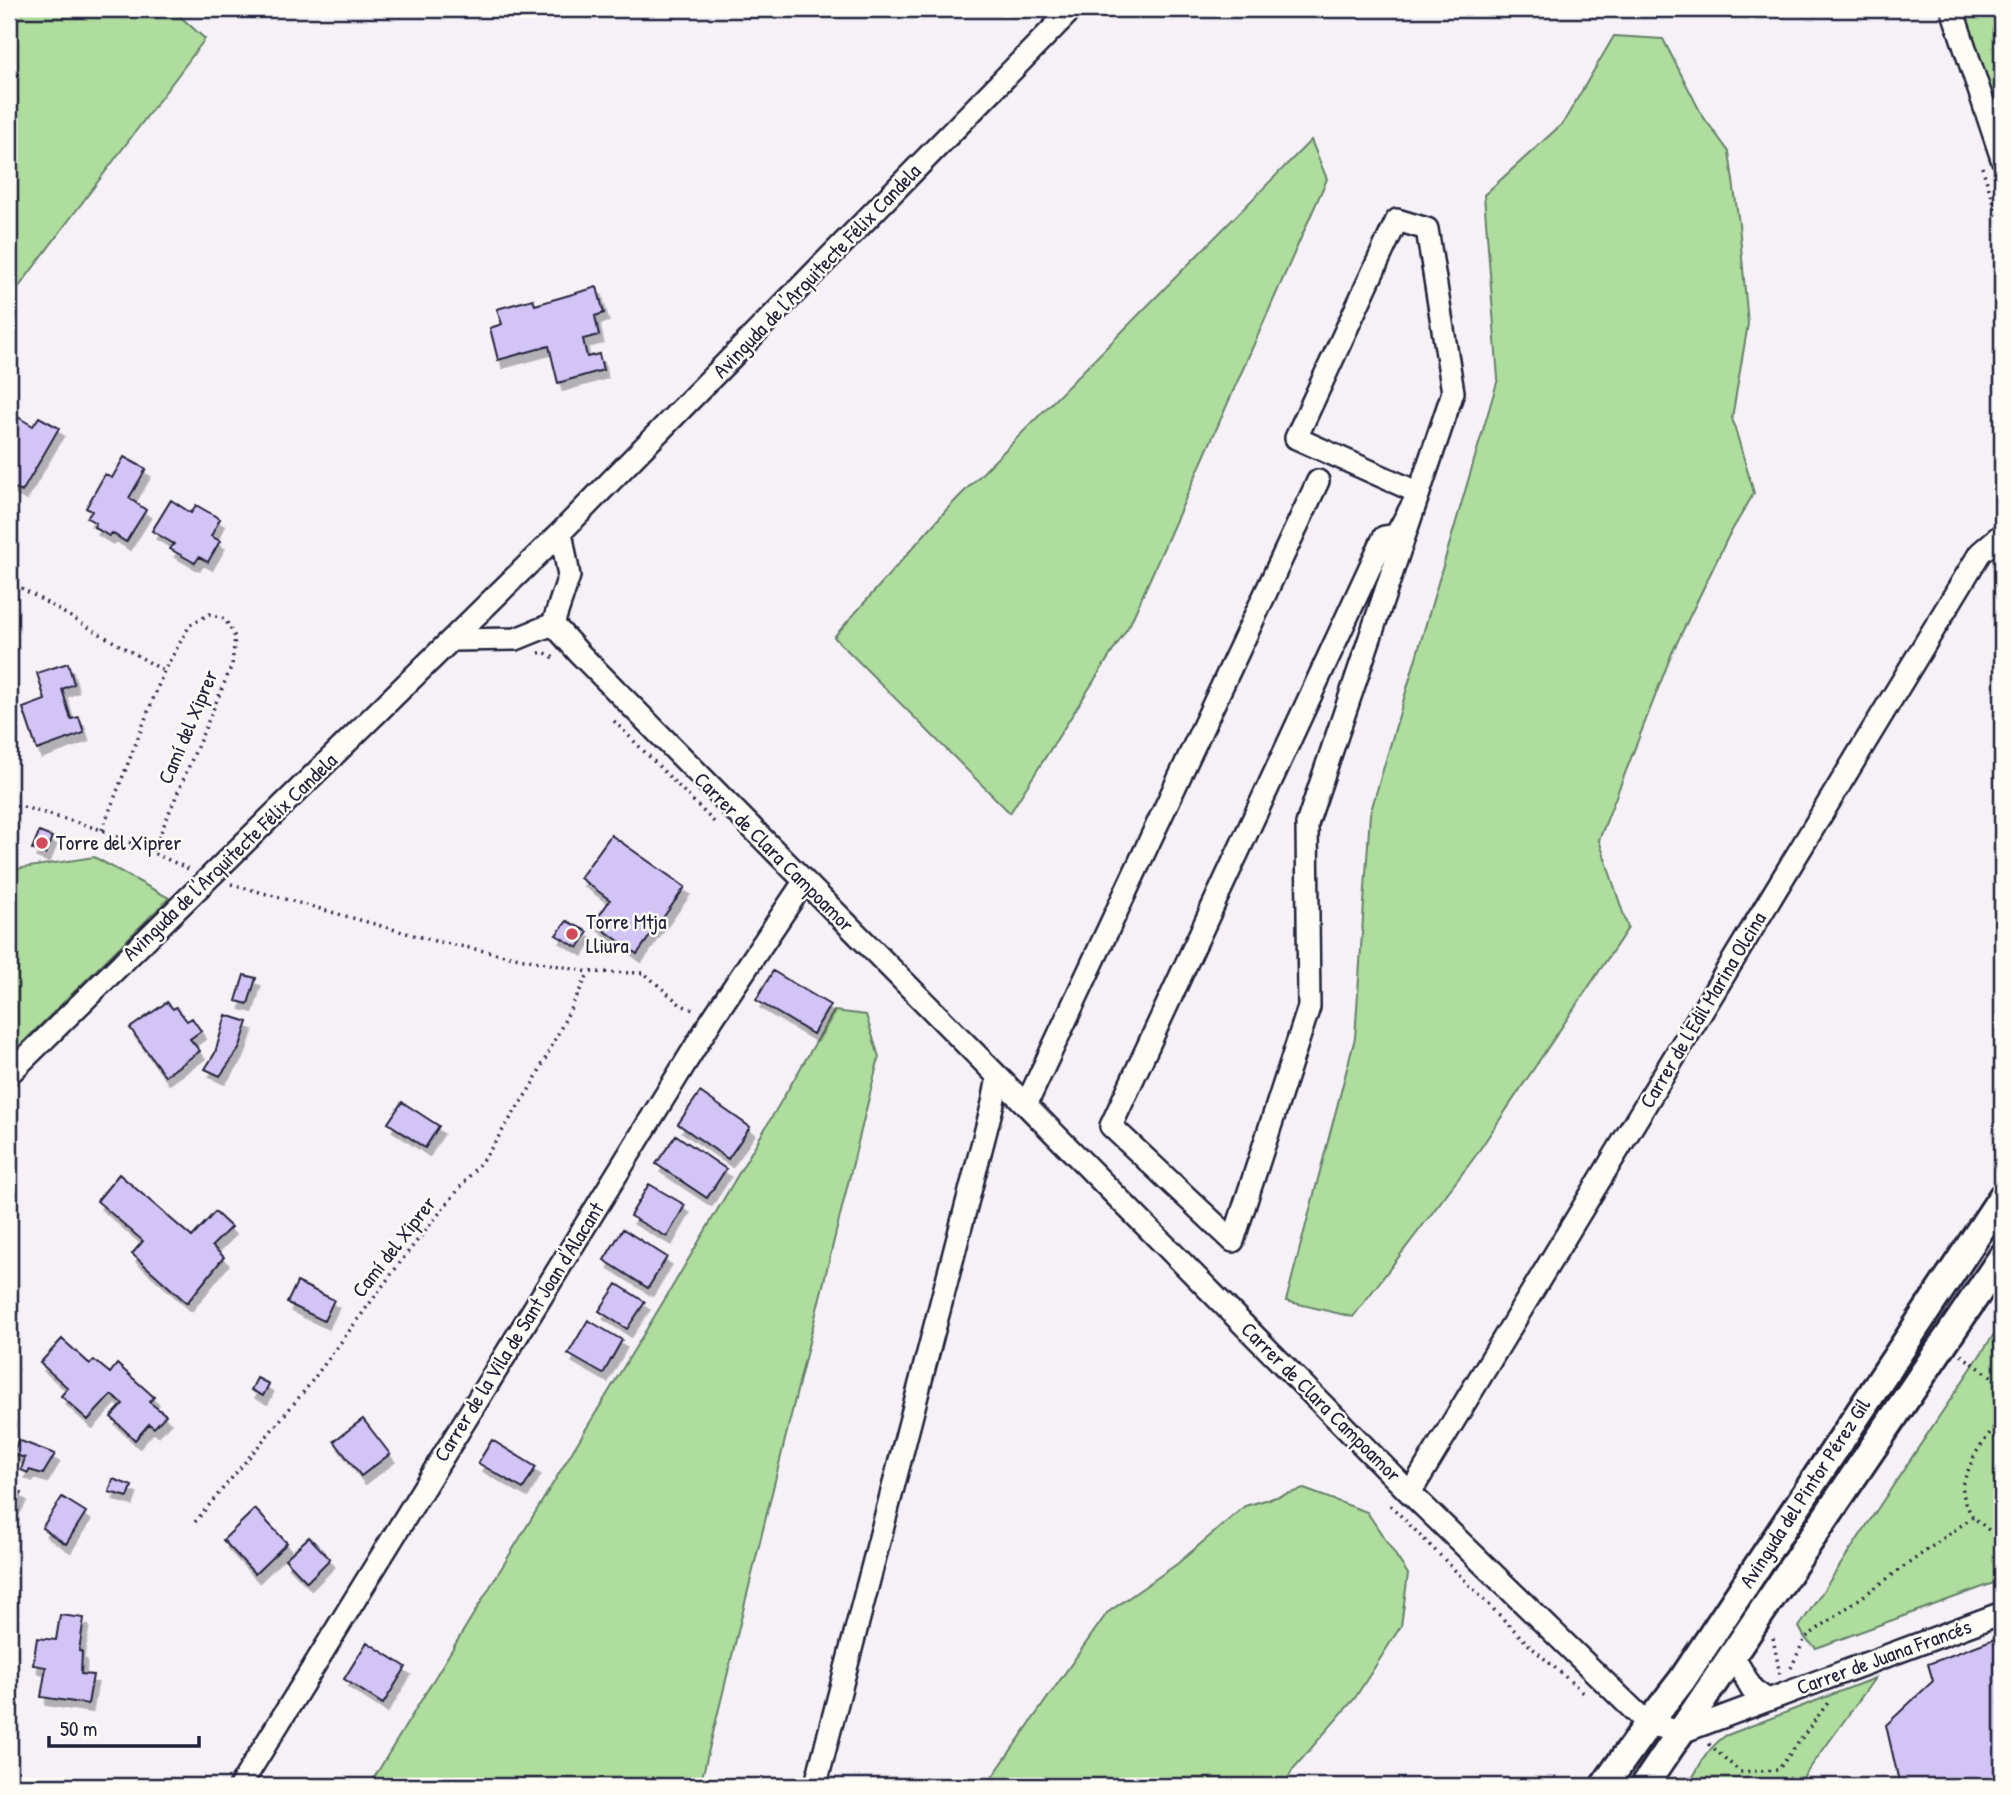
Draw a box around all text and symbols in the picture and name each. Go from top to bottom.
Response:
street label: Avinguda de l'Arquitecte Félix Candela [706,157,927,384]
street label: Camí del Xiprer [150,665,225,788]
street label: Avinguda de l'Arquitecte Félix Candela [116,746,343,967]
street label: Carrer de Clara Campoamor [688,765,861,938]
place label: Torre del Xiprer [56,828,181,857]
marker: Torre del Xiprer [34,835,50,851]
street label: Carrer de l'Edil Marina Olcina [1632,906,1773,1113]
place label: Torre Mtja Lliura [586,907,667,960]
marker: Torre Mtja Lliura [564,926,580,942]
street label: Camí del Xiprer [345,1190,442,1303]
street label: Carrer de la Vila de Sant Joan d'Alacant [427,1196,611,1467]
street label: Carrer de Clara Campoamor [1235,1315,1408,1488]
street label: Avinguda del Pintor Pérez Gil [1732,1392,1877,1593]
street label: Carrer de Juana Francés [1793,1611,1975,1702]
scale bar [49,1704,200,1748]
text: 50 m [60,1714,97,1743]

